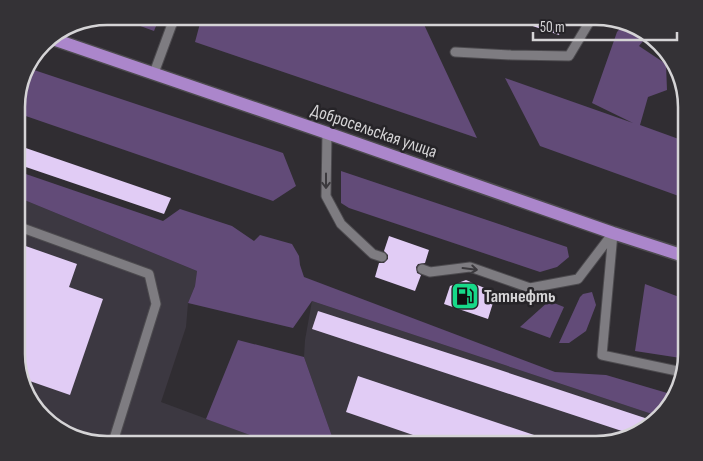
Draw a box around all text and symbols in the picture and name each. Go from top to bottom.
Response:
scale bar [533,10,677,42]
text: 50 m [540,18,565,37]
street label: Добросельская улица [308,100,440,162]
one-way arrow [321,173,331,189]
one-way arrow [462,264,478,274]
fuel station icon: Татнефть [450,281,480,311]
place label: Татнефть [484,286,556,307]

